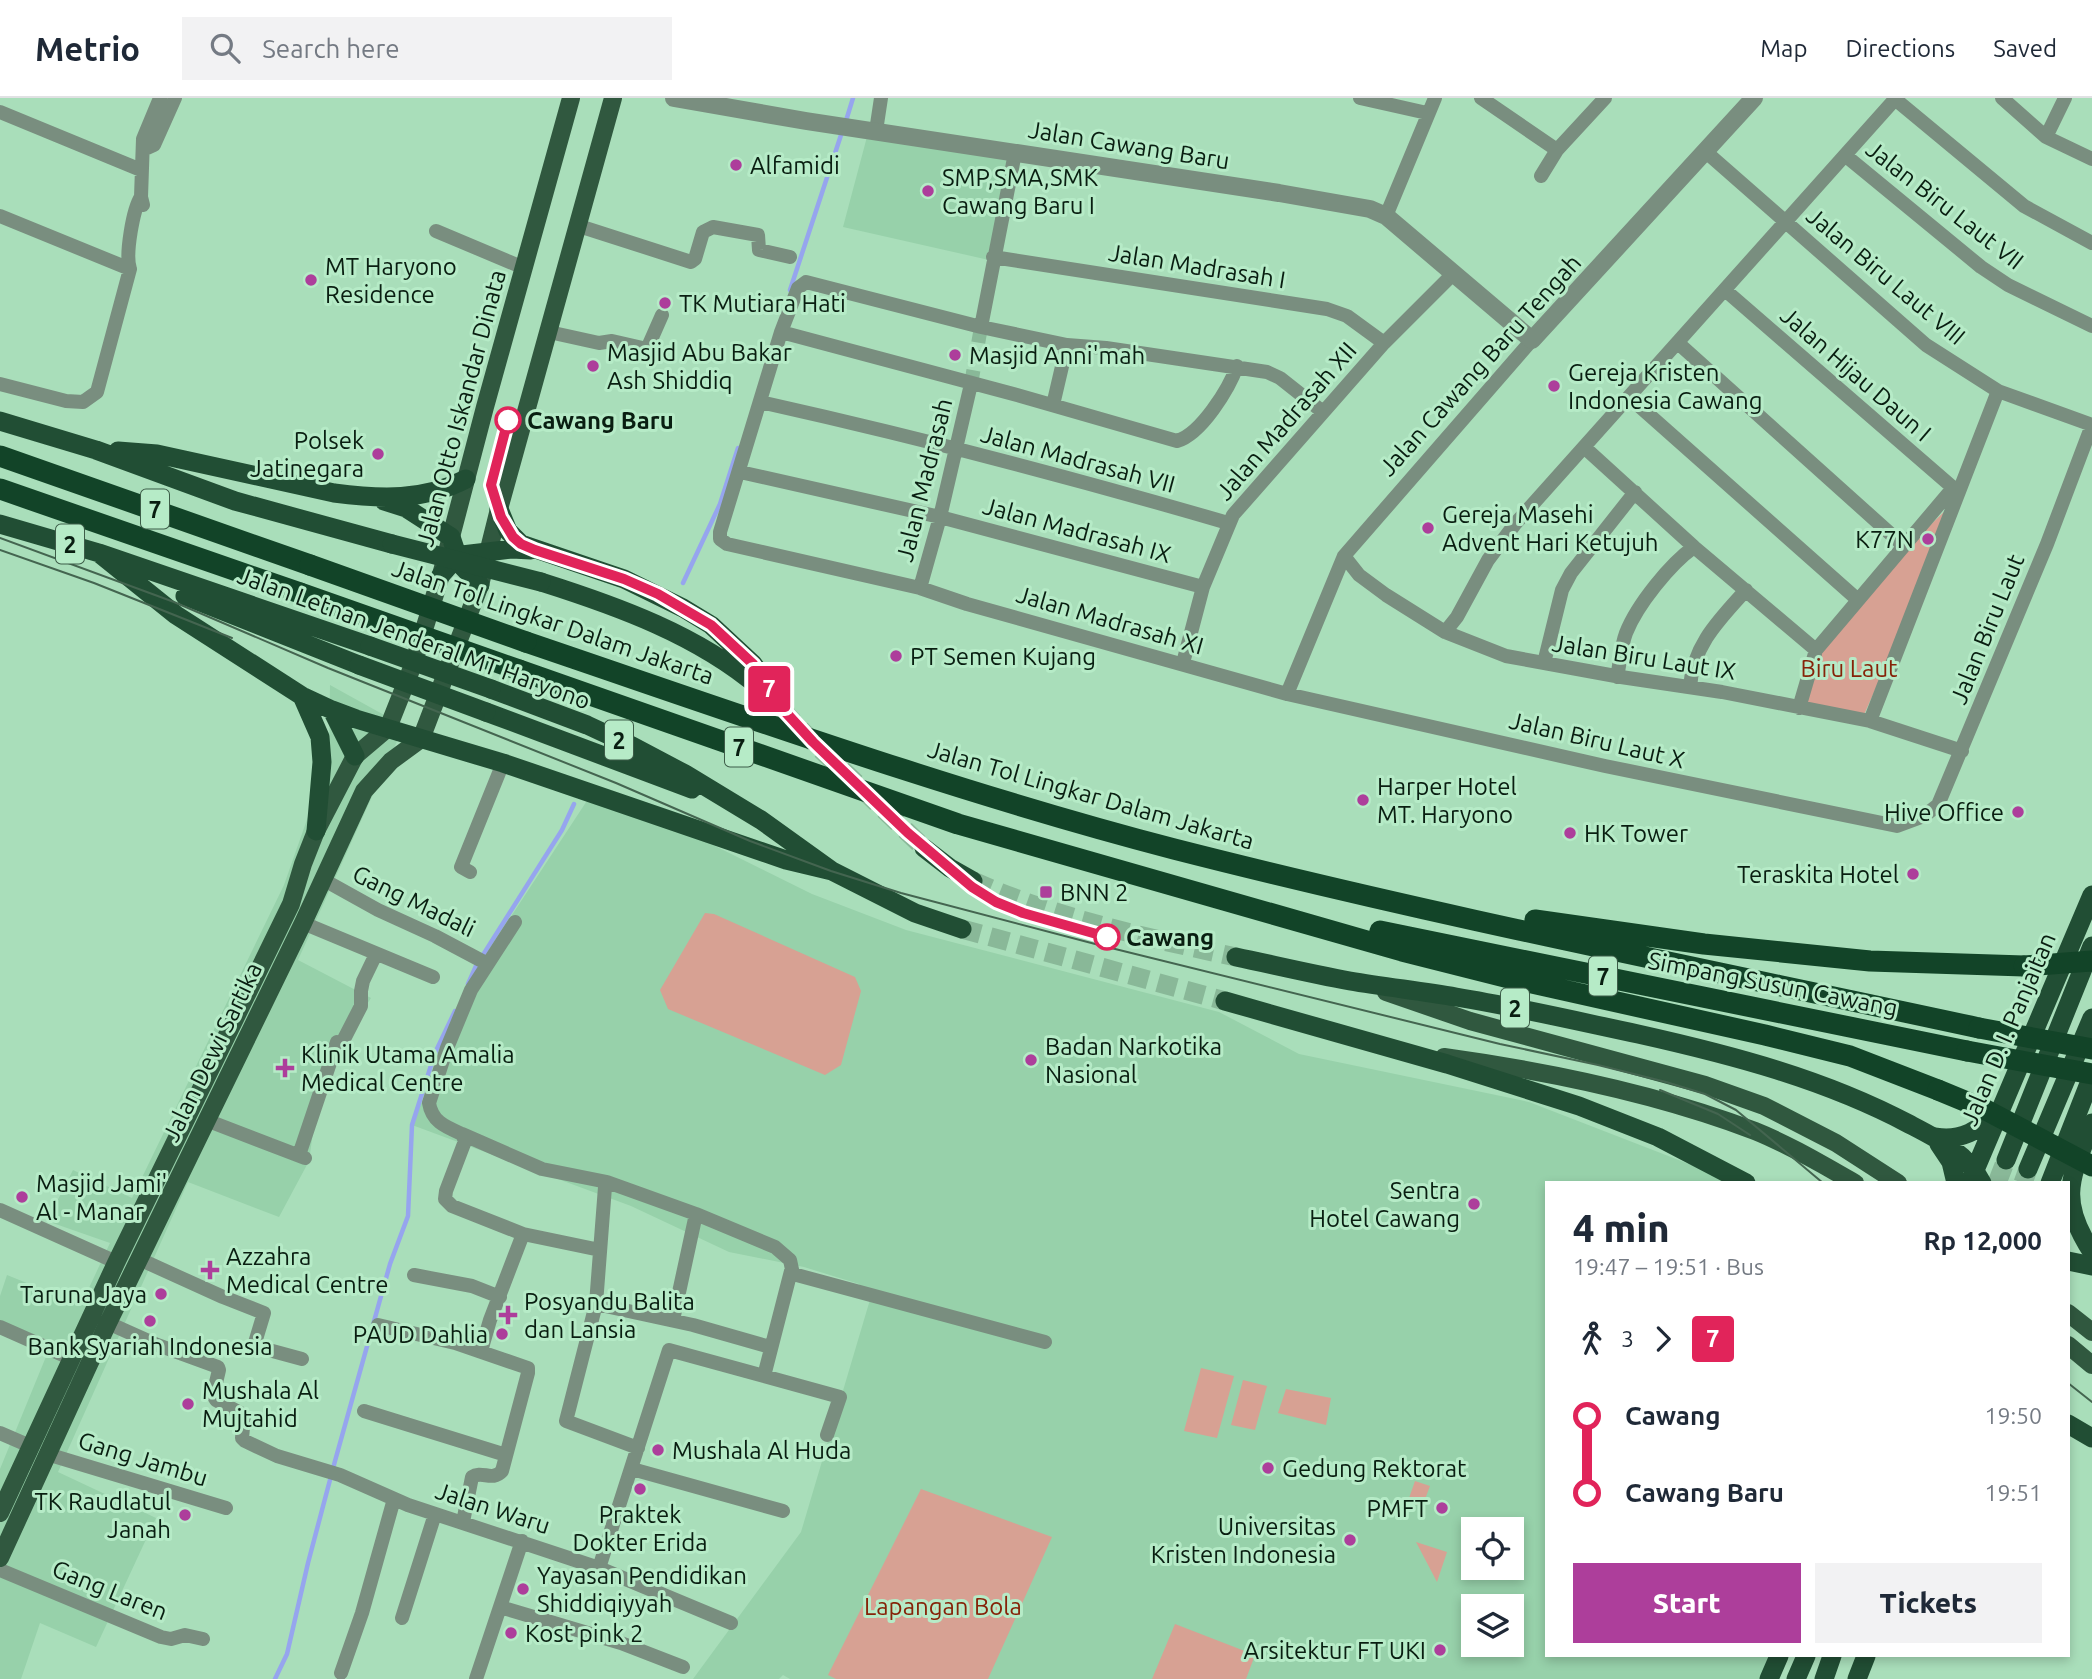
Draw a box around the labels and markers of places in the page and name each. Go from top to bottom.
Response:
place label: Alfamidi [750,152,840,179]
marker: Alfamidi [728,157,744,173]
place label: SMP,SMA,SMK Cawang Baru I [942,164,1098,219]
marker: SMP,SMA,SMK Cawang Baru I [920,183,936,199]
place label: MT Haryono Residence [325,253,457,308]
marker: MT Haryono Residence [303,272,319,288]
place label: TK Mutiara Hati [679,290,846,317]
marker: TK Mutiara Hati [657,295,673,311]
place label: Masjid Abu Bakar Ash Shiddiq [607,339,792,394]
place label: Masjid Anni'mah [969,342,1145,369]
marker: Masjid Anni'mah [947,347,963,363]
marker: Masjid Abu Bakar Ash Shiddiq [585,358,601,374]
place label: Gereja Kristen Indonesia Cawang [1568,359,1762,414]
marker: Gereja Kristen Indonesia Cawang [1546,378,1562,394]
marker: Cawang Baru [495,407,521,433]
place label: Cawang Baru [527,407,674,434]
place label: Polsek Jatinegara [250,427,364,482]
marker: Polsek Jatinegara [370,446,386,462]
place label: Gereja Masehi Advent Hari Ketujuh [1442,501,1659,556]
marker: Gereja Masehi Advent Hari Ketujuh [1420,520,1436,536]
place label: K77N [1855,526,1914,553]
marker: K77N [1920,531,1936,547]
place label: PT Semen Kujang [910,643,1096,670]
marker: PT Semen Kujang [888,648,904,664]
place label: Harper Hotel MT. Haryono [1377,773,1517,828]
marker: Harper Hotel MT. Haryono [1355,792,1371,808]
place label: Hive Office [1884,799,2004,826]
marker: Hive Office [2010,804,2026,820]
place label: HK Tower [1584,820,1688,847]
marker: HK Tower [1562,825,1578,841]
place label: Teraskita Hotel [1737,861,1899,888]
marker: Teraskita Hotel [1905,866,1921,882]
place label: BNN 2 [1060,879,1129,906]
marker: BNN 2 [1038,884,1054,900]
marker: Cawang [1094,924,1120,950]
place label: Cawang [1126,924,1214,951]
place label: Badan Narkotika Nasional [1045,1033,1222,1088]
place label: Klinik Utama Amalia Medical Centre [301,1041,515,1096]
marker: Badan Narkotika Nasional [1023,1052,1039,1068]
marker: Klinik Utama Amalia Medical Centre [275,1058,295,1078]
place label: Masjid Jami' Al - Manar [36,1170,167,1225]
place label: Sentra Hotel Cawang [1309,1177,1460,1232]
marker: Masjid Jami' Al - Manar [14,1189,30,1205]
marker: Sentra Hotel Cawang [1466,1196,1482,1212]
place label: Azzahra Medical Centre [226,1243,389,1298]
marker: Azzahra Medical Centre [200,1260,220,1280]
place label: Taruna Jaya [20,1281,147,1308]
marker: Taruna Jaya [153,1286,169,1302]
place label: Posyandu Balita dan Lansia [524,1288,695,1343]
marker: Posyandu Balita dan Lansia [498,1305,518,1325]
marker: Bank Syariah Indonesia [142,1313,158,1329]
place label: PAUD Dahlia [353,1321,488,1348]
marker: PAUD Dahlia [494,1326,510,1342]
place label: Bank Syariah Indonesia [28,1333,272,1360]
place label: Mushala Al Mujtahid [202,1377,319,1432]
marker: Mushala Al Mujtahid [180,1396,196,1412]
place label: Mushala Al Huda [672,1437,851,1464]
marker: Mushala Al Huda [650,1442,666,1458]
place label: Gedung Rektorat [1282,1455,1467,1482]
marker: Gedung Rektorat [1260,1460,1276,1476]
marker: Praktek Dokter Erida [632,1481,648,1497]
place label: TK Raudlatul Janah [34,1488,171,1543]
place label: PMFT [1366,1495,1428,1522]
marker: PMFT [1434,1500,1450,1516]
place label: Praktek Dokter Erida [572,1501,708,1556]
marker: TK Raudlatul Janah [177,1507,193,1523]
place label: Universitas Kristen Indonesia [1151,1513,1336,1568]
marker: Universitas Kristen Indonesia [1342,1532,1358,1548]
place label: Yayasan Pendidikan Shiddiqiyyah [537,1562,747,1617]
marker: Yayasan Pendidikan Shiddiqiyyah [515,1581,531,1597]
place label: Kost pink 2 [525,1620,643,1647]
marker: Kost pink 2 [503,1625,519,1641]
place label: Arsitektur FT UKI [1244,1637,1426,1664]
marker: Arsitektur FT UKI [1432,1642,1448,1658]

